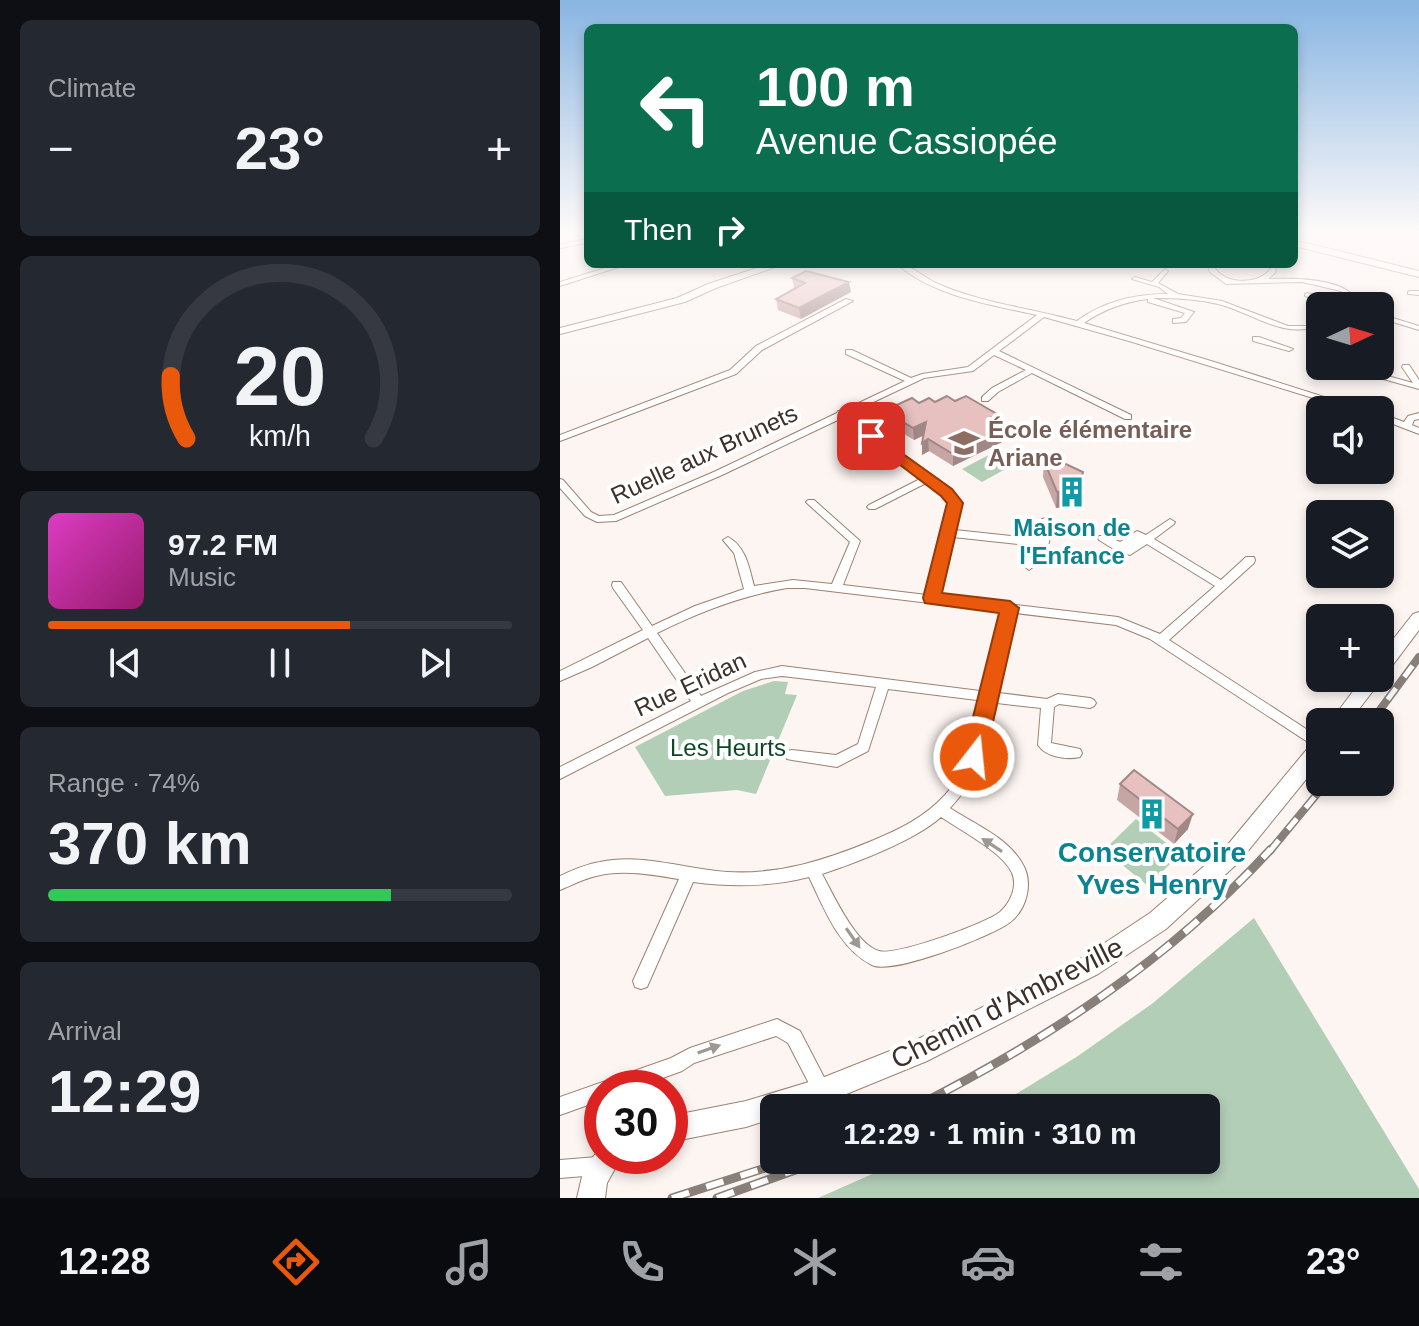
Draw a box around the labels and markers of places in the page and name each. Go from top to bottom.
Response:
pin [837,402,905,470]
place label: École élémentaire Ariane [988,416,1192,471]
school or university icon: École élémentaire Ariane [947,426,981,460]
building icon: Maison de l'Enfance [1055,475,1089,509]
place label: Maison de l'Enfance [1013,514,1131,569]
building icon: Conservatoire Yves Henry [1135,797,1169,831]
place label: Conservatoire Yves Henry [1058,837,1246,900]

